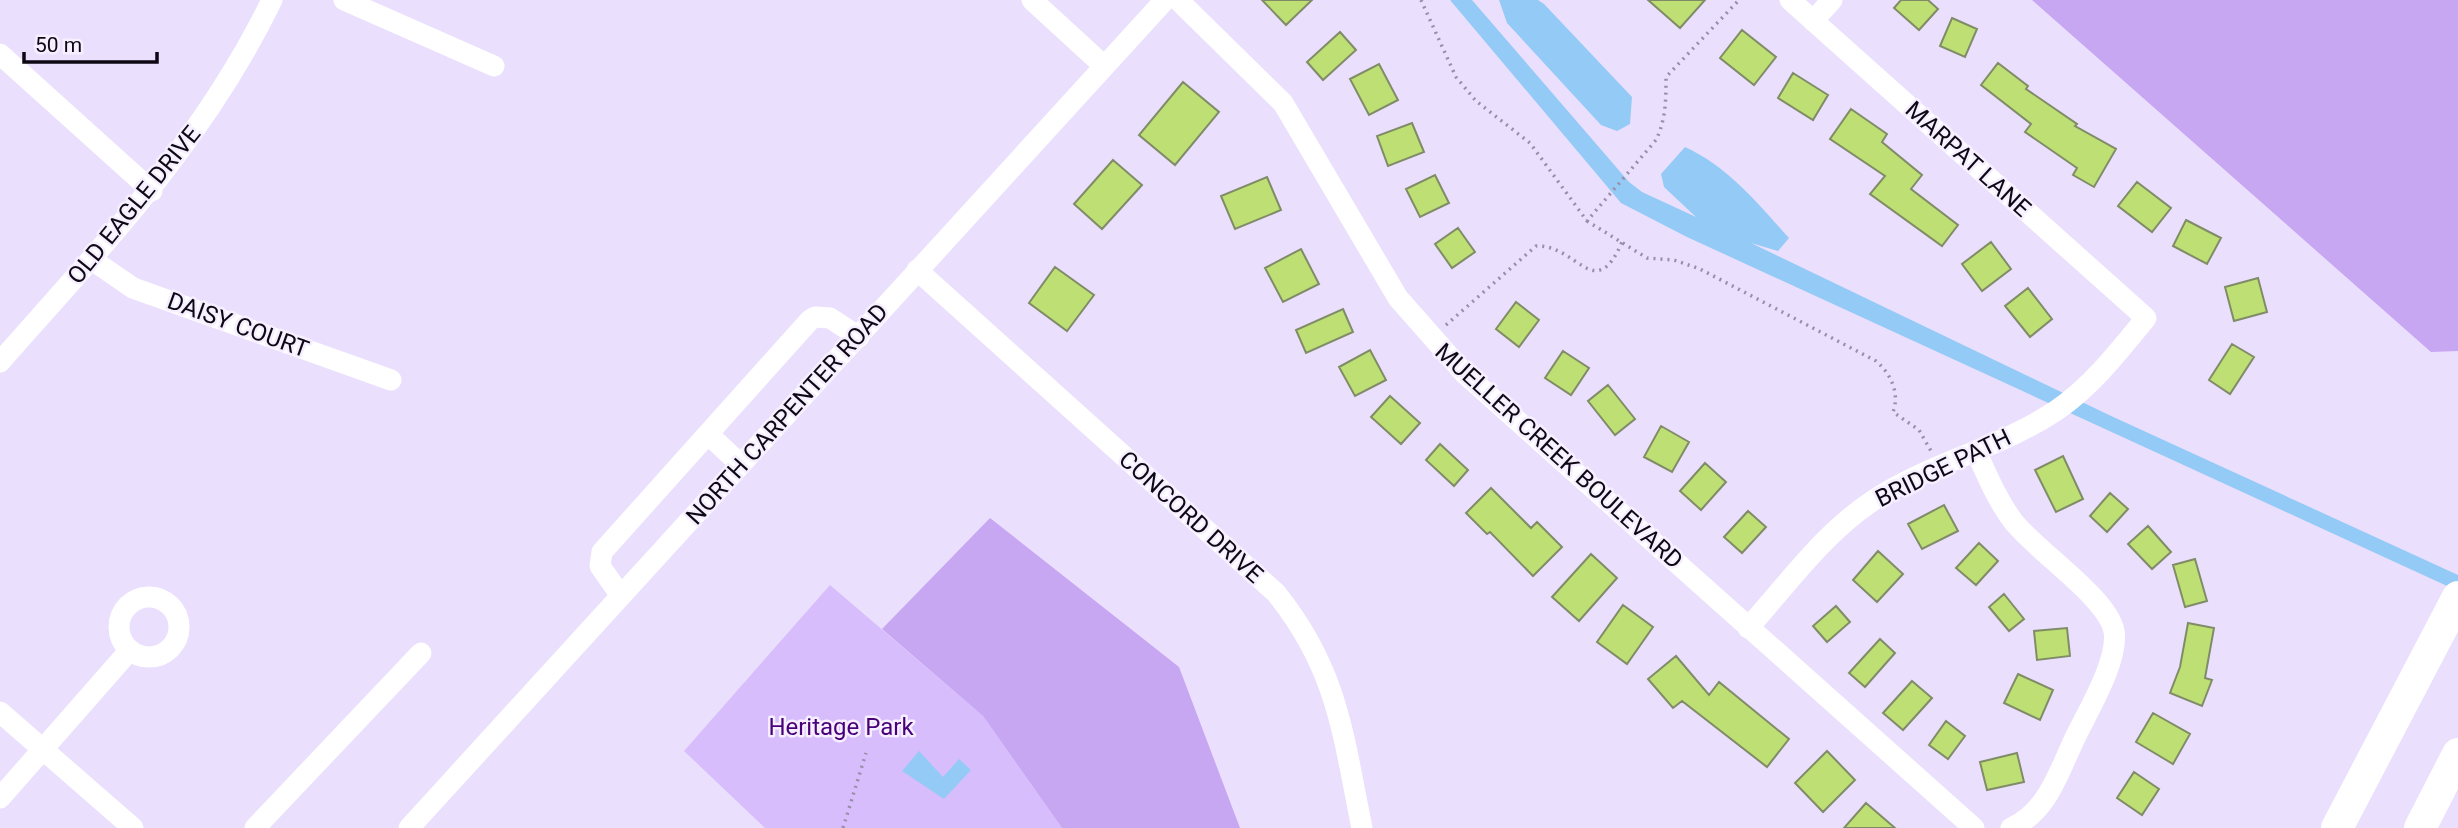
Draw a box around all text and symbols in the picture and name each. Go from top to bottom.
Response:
scale bar [24,21,158,65]
text: 50 m [35,33,82,57]
street label: MARPAT LANE [1900,96,2036,222]
street label: OLD EAGLE DRIVE [62,120,206,290]
street label: DAISY COURT [164,287,312,363]
street label: NORTH CARPENTER ROAD [680,298,894,530]
street label: MUELLER CREEK BOULEVARD [1430,337,1688,575]
street label: BRIDGE PATH [1871,423,2015,513]
street label: CONCORD DRIVE [1113,445,1269,589]
park label: Heritage Park [768,713,914,741]

